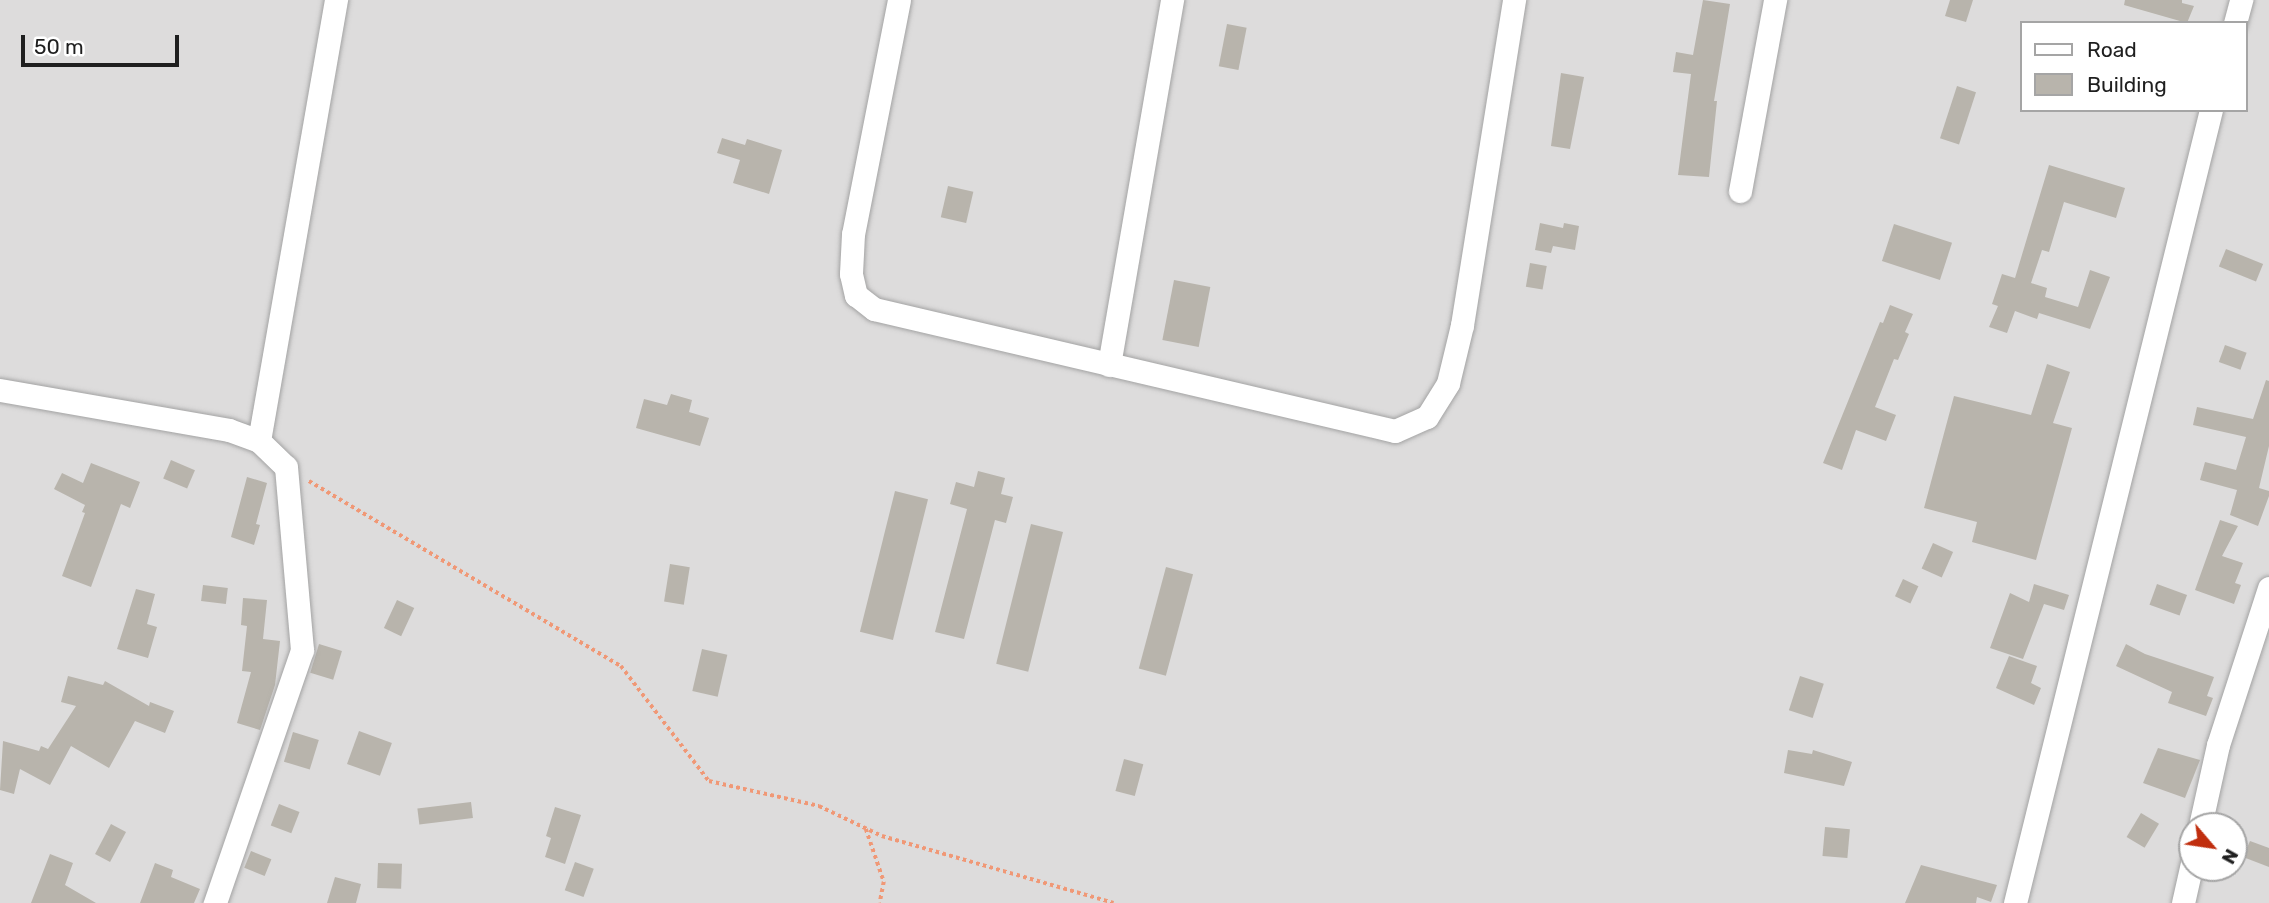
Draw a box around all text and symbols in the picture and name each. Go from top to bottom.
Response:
scale bar [24,21,182,65]
legend [2021,21,2248,112]
text: 50 m [34,34,84,59]
text: Road [2087,37,2137,62]
text: Building [2087,72,2167,97]
north arrow [2178,812,2248,882]
text: N [2217,845,2243,868]

